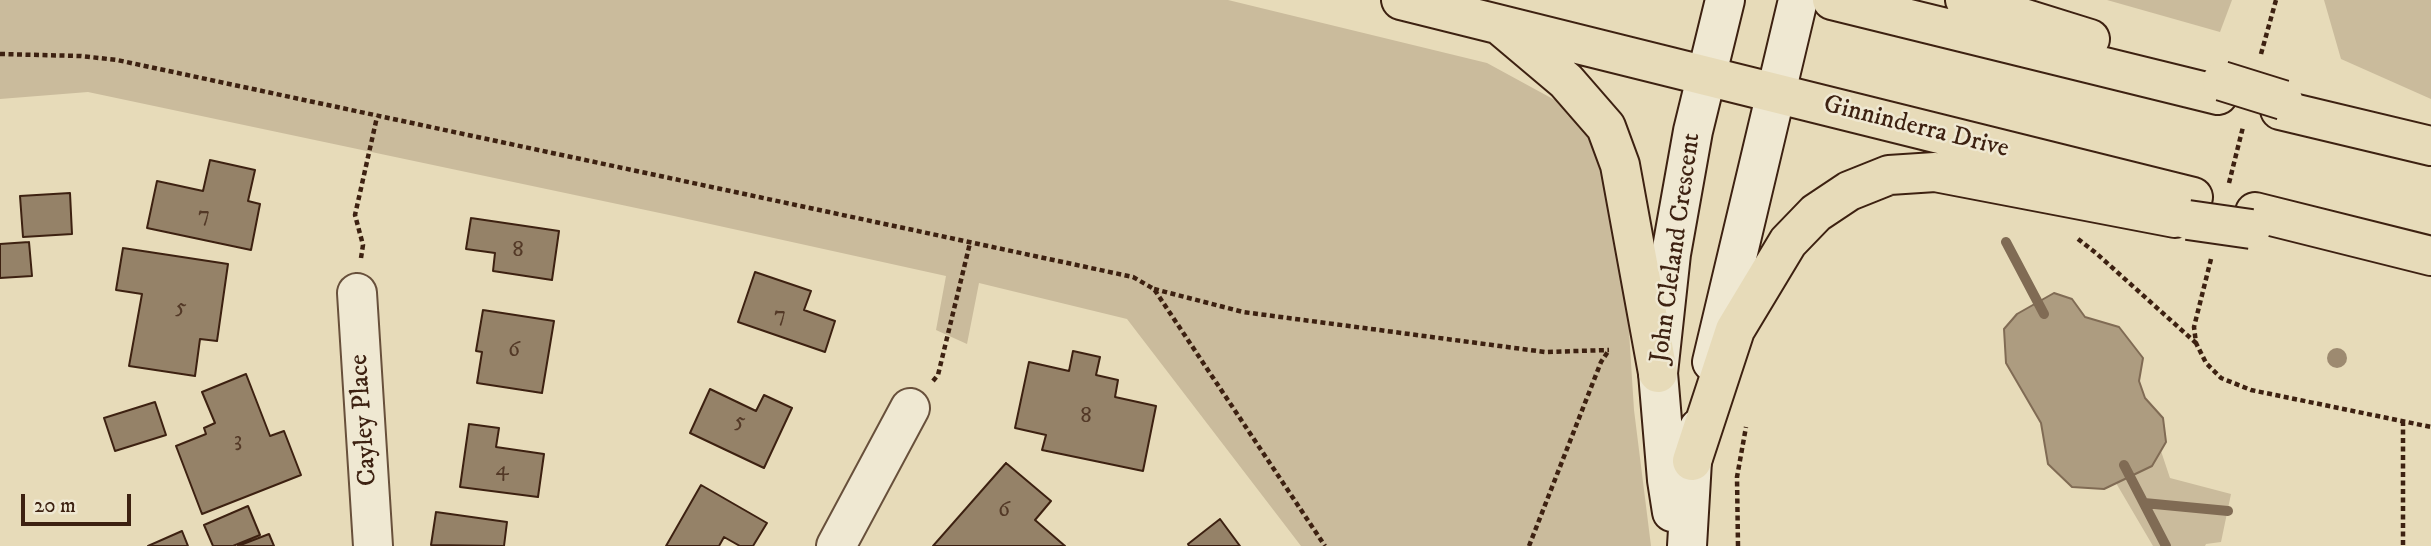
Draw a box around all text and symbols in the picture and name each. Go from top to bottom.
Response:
street label: Ginninderra Drive [1820,90,2012,166]
street label: John Cleland Crescent [1645,131,1709,365]
house number: 7 [198,202,210,230]
house number: 8 [512,237,524,265]
house number: 5 [175,294,187,322]
house number: 7 [774,302,786,330]
house number: 6 [508,337,520,365]
street label: Cayley Place [345,353,385,487]
house number: 8 [1080,403,1092,431]
house number: 5 [734,408,746,436]
house number: 3 [234,427,242,455]
house number: 4 [495,456,509,484]
scale bar [24,480,135,524]
text: 20 m [34,493,76,519]
house number: 6 [998,497,1010,525]

